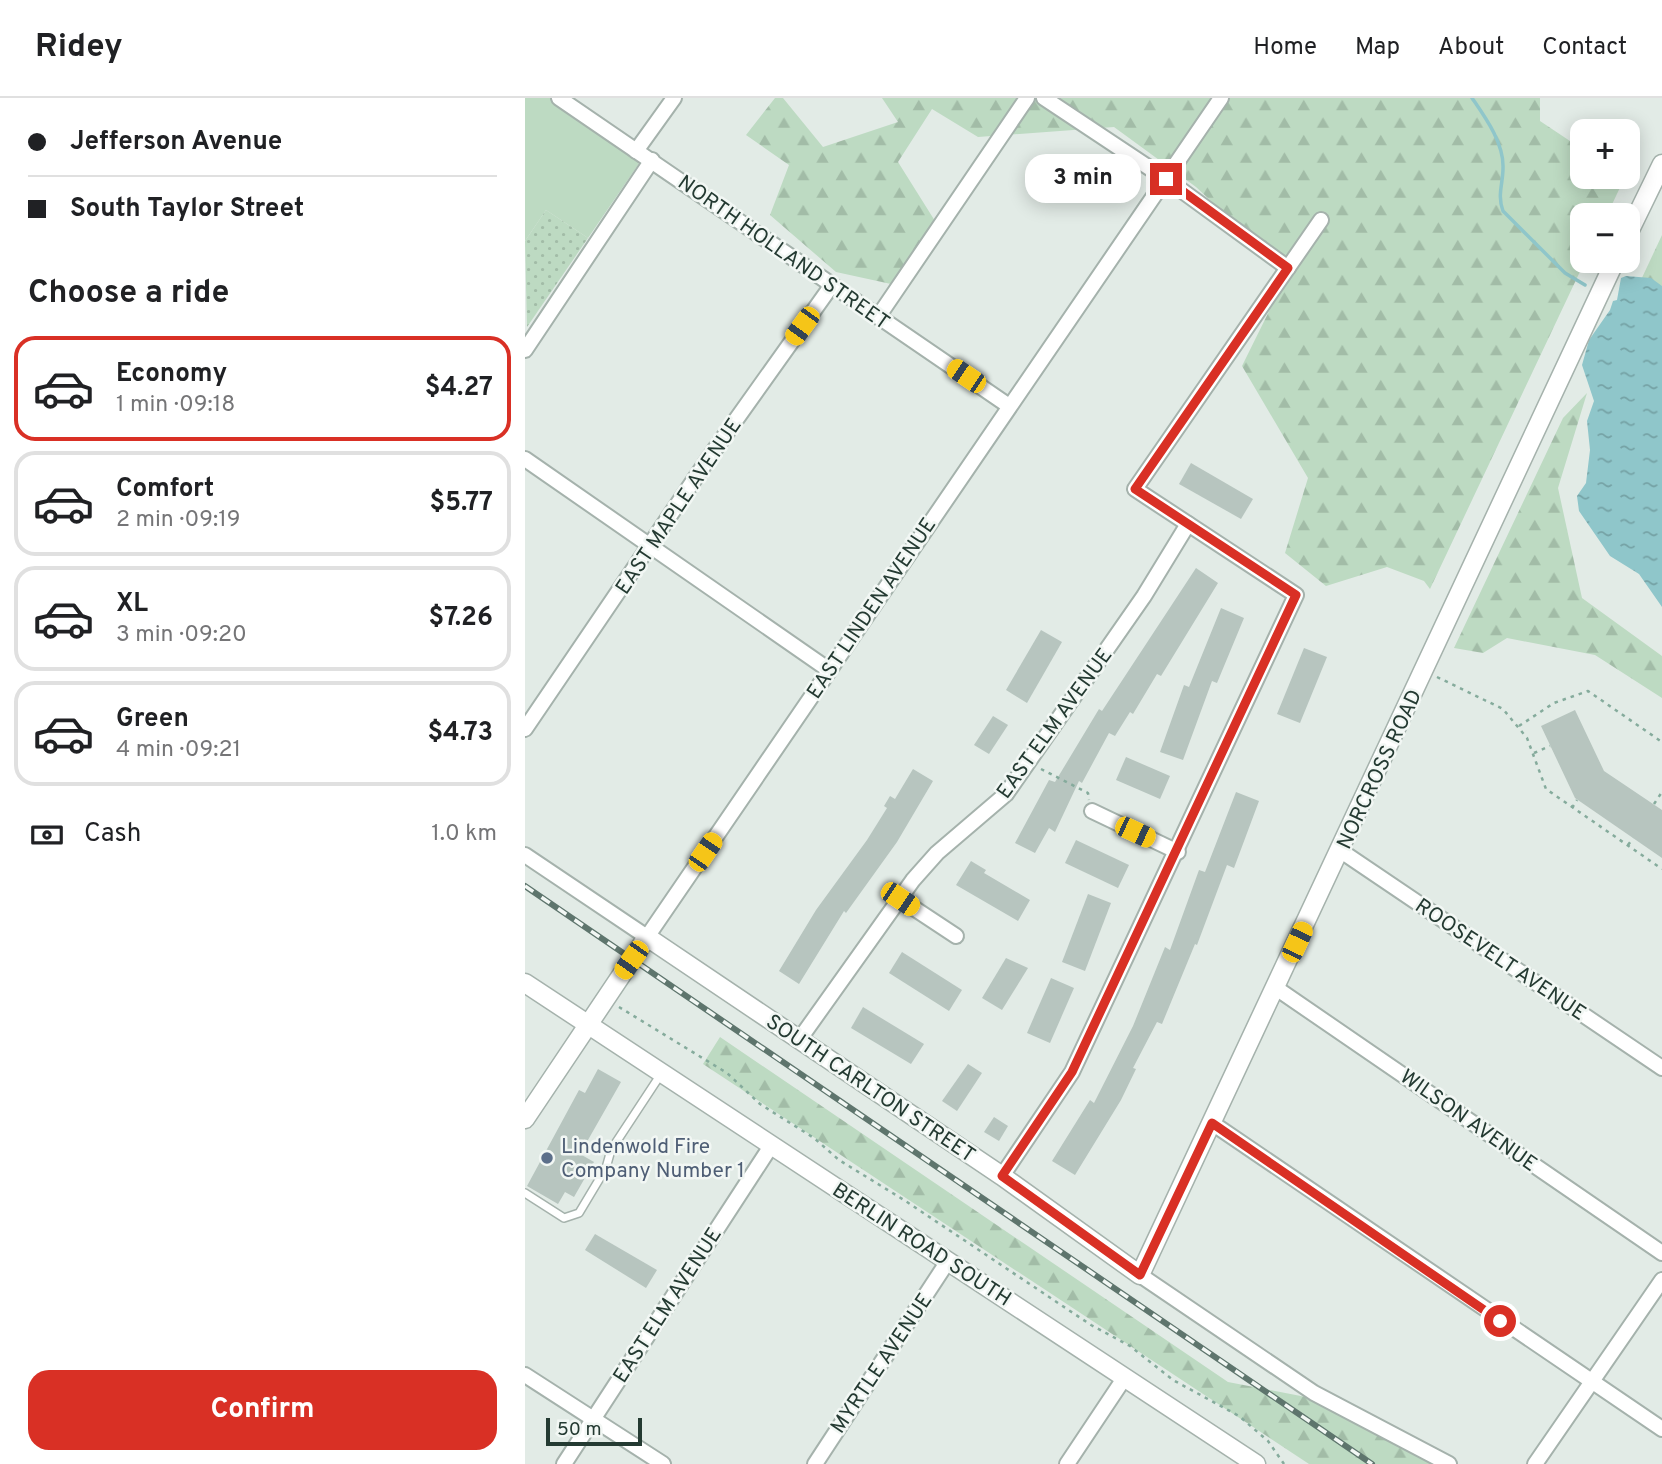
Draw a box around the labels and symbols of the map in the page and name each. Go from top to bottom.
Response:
callout: 3 min [1026,154,1141,204]
route end [1150,163,1182,195]
street label: NORTH HOLLAND STREET [672,170,894,337]
car [782,303,823,349]
car [943,356,990,396]
street label: EAST MAPLE AVENUE [610,413,748,600]
street label: EAST LINDEN AVENUE [801,513,943,705]
street label: EAST ELM AVENUE [991,643,1119,805]
street label: NORCROSS ROAD [1332,685,1429,854]
car [1112,814,1159,850]
car [685,829,726,875]
car [877,879,924,919]
street label: ROOSEVELT AVENUE [1409,893,1591,1028]
car [1279,919,1316,965]
car [611,937,652,983]
street label: SOUTH CARLTON STREET [760,1009,980,1170]
street label: WILSON AVENUE [1394,1064,1542,1179]
place label: Lindenwold Fire Company Number 1 [561,1134,745,1185]
marker: Lindenwold Fire Company Number 1 [539,1150,555,1166]
street label: BERLIN ROAD SOUTH [827,1177,1016,1313]
street label: EAST ELM AVENUE [608,1223,729,1389]
street label: MYRTLE AVENUE [825,1288,939,1439]
route start [1484,1305,1516,1337]
scale bar [546,1415,642,1447]

